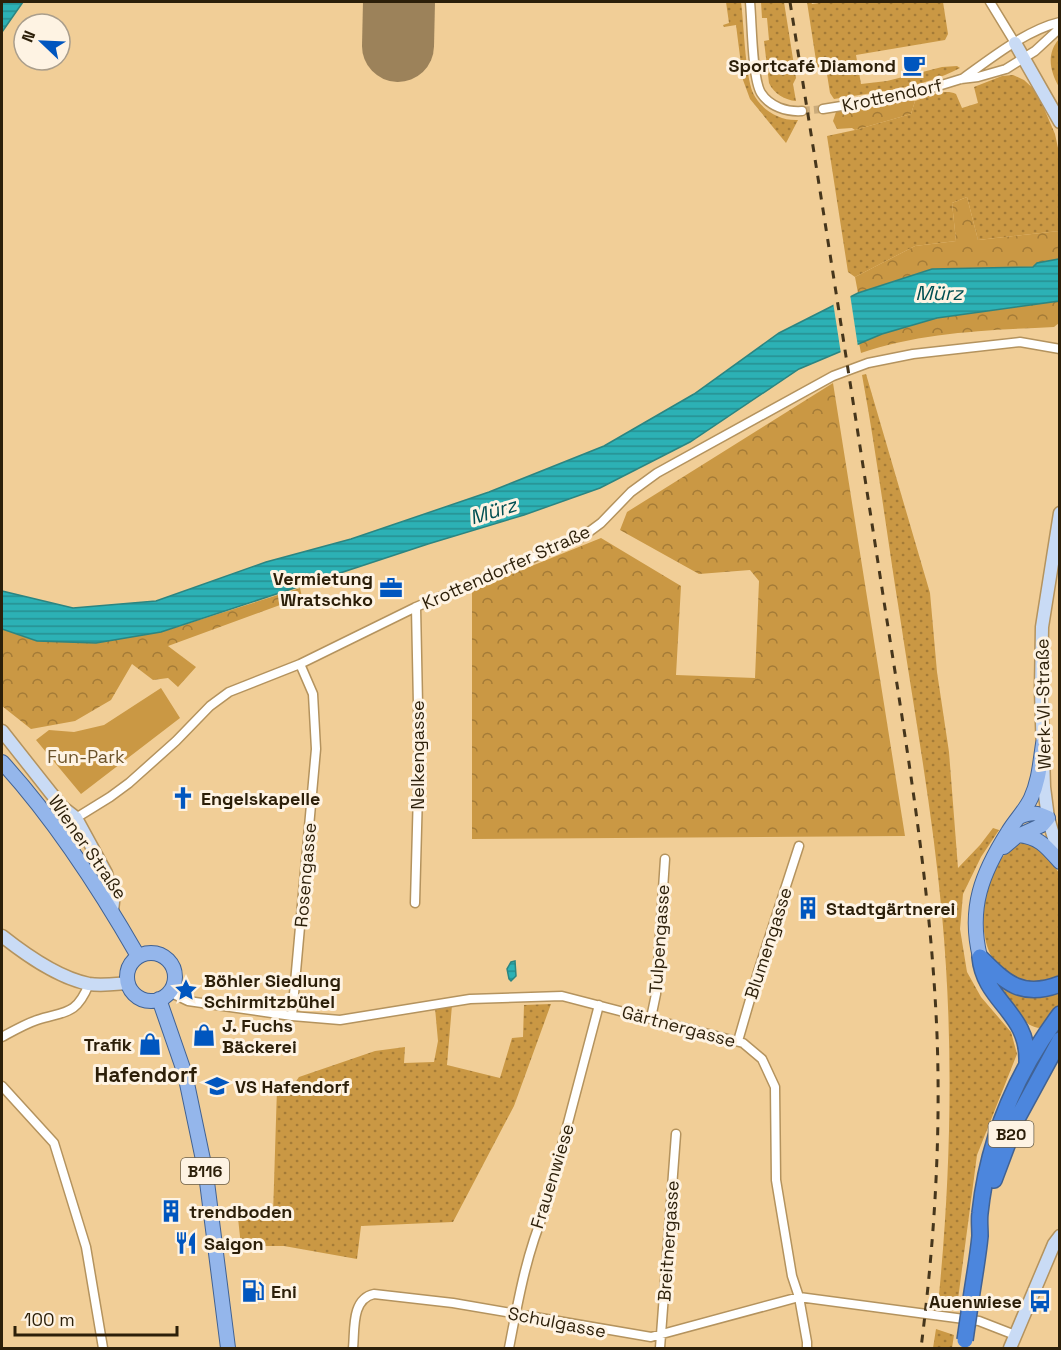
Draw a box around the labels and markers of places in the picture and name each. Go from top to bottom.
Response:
cafe icon: Sportcafé Diamond [901,52,927,78]
place label: Sportcafé Diamond [729,54,896,77]
place label: Vermietung Wratschko [273,567,373,611]
office icon: Vermietung Wratschko [378,575,404,601]
church icon: Engelskapelle [170,785,196,811]
place label: Engelskapelle [201,787,320,810]
building icon: Stadtgärtnerei [795,895,821,921]
place label: Stadtgärtnerei [826,897,955,920]
place label: Böhler Siedlung Schirmitzbühel [204,969,341,1013]
place icon: Böhler Siedlung Schirmitzbühel [173,977,199,1003]
place label: J. Fuchs Bäckerei [222,1014,297,1058]
shop icon: J. Fuchs Bäckerei [191,1022,217,1048]
shop icon: Trafik [137,1031,163,1057]
place label: Trafik [84,1033,132,1056]
school or university icon: VS Hafendorf [204,1073,230,1099]
place label: VS Hafendorf [235,1075,350,1098]
building icon: trendboden [158,1198,184,1224]
place label: trendboden [189,1200,292,1223]
restaurant icon: Saigon [173,1230,199,1256]
place label: Saigon [204,1232,264,1255]
fuel station icon: Eni [240,1278,266,1304]
place label: Eni [271,1280,297,1303]
bus stop icon: Auenwiese [1027,1288,1053,1314]
place label: Auenwiese [929,1290,1022,1313]

